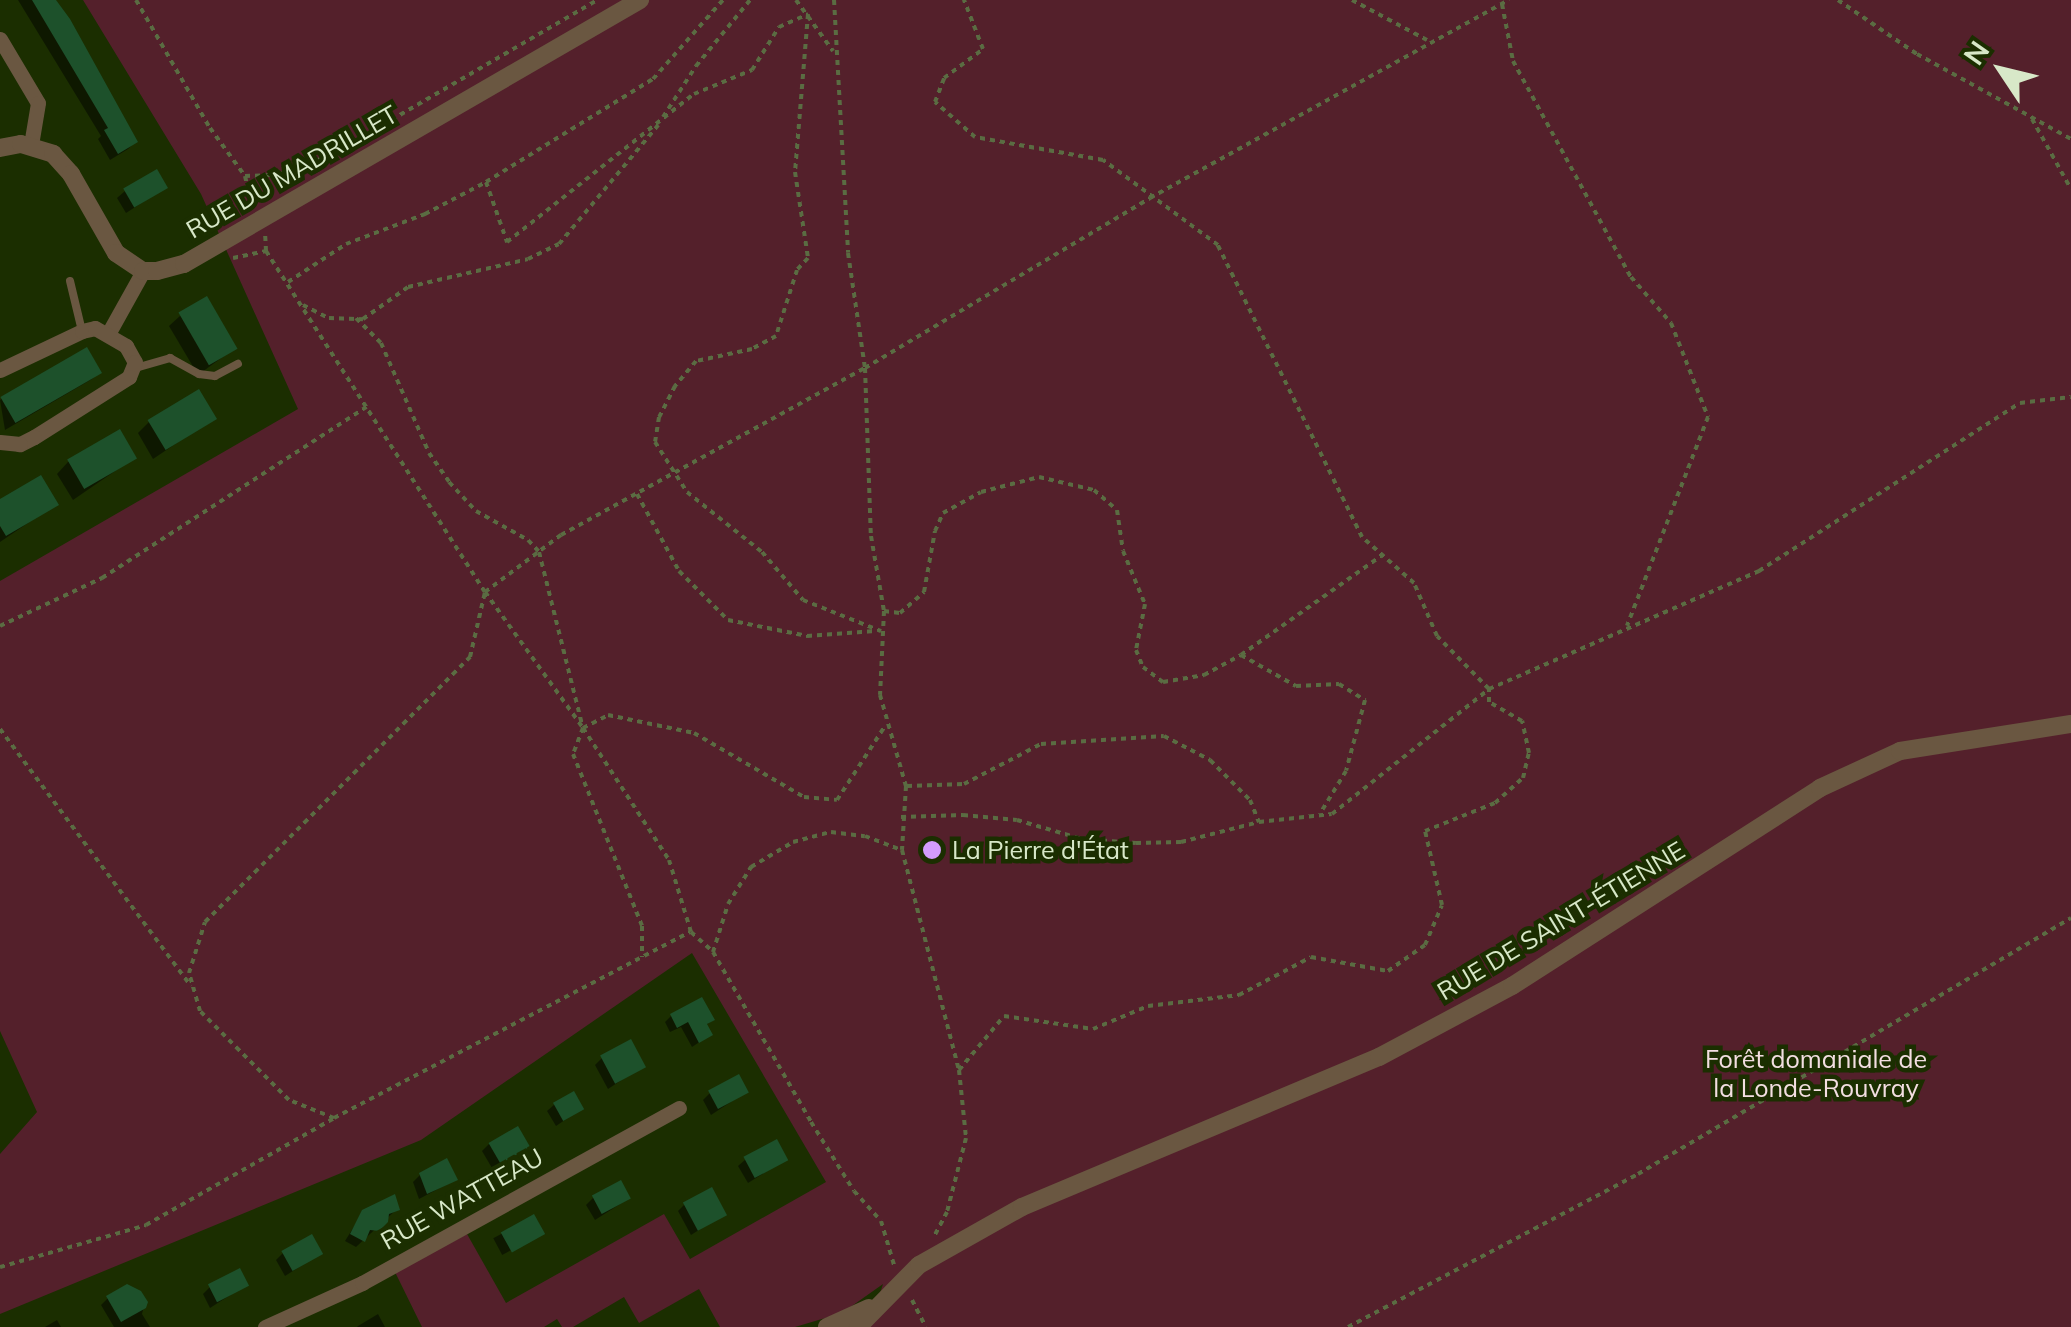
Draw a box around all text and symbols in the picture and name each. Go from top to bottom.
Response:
north arrow [1951,20,2051,120]
text: N [1956,34,1996,71]
street label: RUE DU MADRILLET [181,99,403,245]
place label: La Pierre d'État [952,835,1129,865]
street label: RUE DE SAINT-ÉTIENNE [1432,835,1690,1007]
marker: La Pierre d'État [921,839,943,861]
park label: Forêt domaniale de la Londe-Rouvray [1705,1045,1927,1104]
street label: RUE WATTEAU [376,1142,548,1256]

